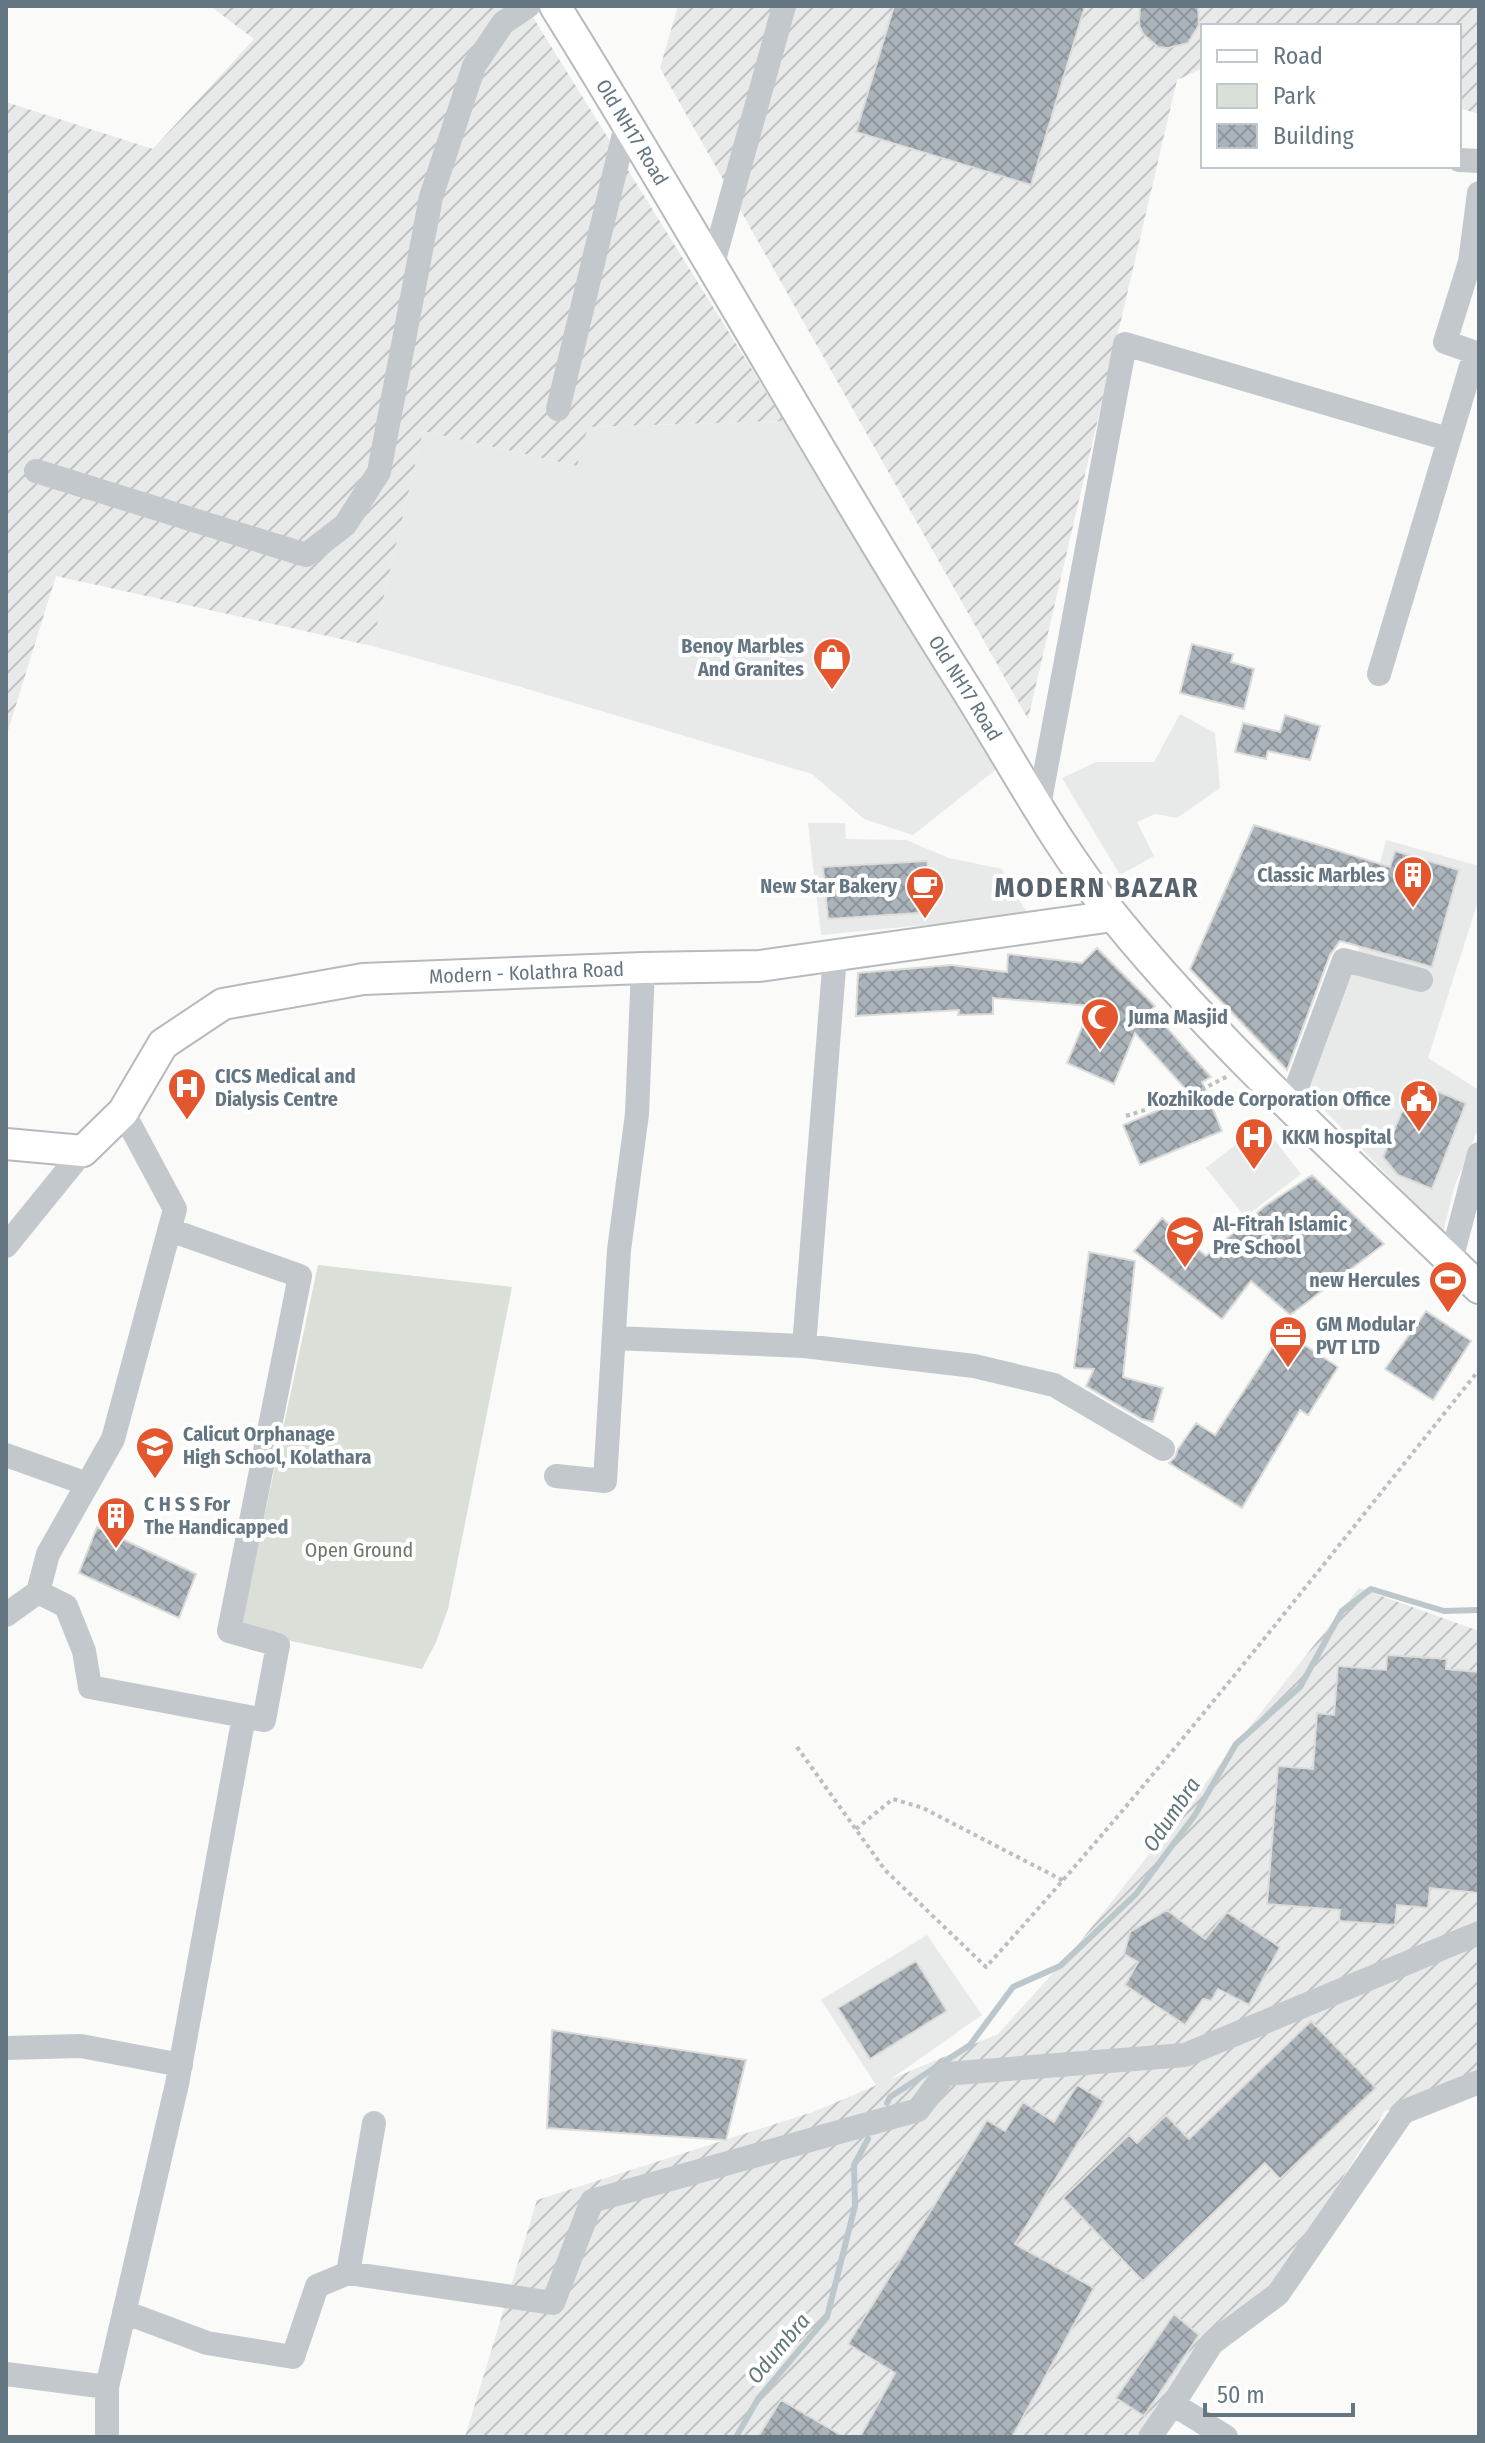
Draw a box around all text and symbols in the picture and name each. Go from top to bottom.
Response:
legend [1201,24,1461,168]
text: Road [1273,42,1323,70]
street label: Old NH17 Road [591,75,673,190]
text: Park [1273,82,1316,110]
text: Building [1273,122,1355,150]
street label: Old NH17 Road [924,631,1007,745]
place label: Benoy Marbles And Granites [681,634,804,681]
shop icon: Benoy Marbles And Granites [811,636,853,691]
building icon: Classic Marbles [1392,854,1434,909]
place label: Classic Marbles [1257,863,1385,887]
cafe icon: New Star Bakery [904,865,946,920]
district label: MODERN BAZAR [994,871,1200,904]
place label: New Star Bakery [760,874,897,898]
street label: Modern - Kolathra Road [429,957,624,988]
mosque icon: Juma Masjid [1079,996,1121,1051]
place label: Juma Masjid [1127,1005,1228,1029]
place label: CICS Medical and Dialysis Centre [215,1064,356,1111]
hospital icon: CICS Medical and Dialysis Centre [166,1066,208,1121]
public building icon: Kozhikode Corporation Office [1398,1078,1440,1133]
place label: Kozhikode Corporation Office [1147,1087,1391,1111]
hospital icon: KKM hospital [1233,1116,1275,1171]
place label: KKM hospital [1282,1125,1392,1149]
place label: Al-Fitrah Islamic Pre School [1212,1212,1347,1259]
school or university icon: Al-Fitrah Islamic Pre School [1164,1214,1206,1269]
sports icon: new Hercules [1427,1259,1469,1314]
place label: new Hercules [1309,1268,1420,1292]
place label: GM Modular PVT LTD [1316,1312,1416,1359]
office icon: GM Modular PVT LTD [1267,1314,1309,1369]
place label: Calicut Orphanage High School, Kolathara [183,1422,371,1469]
school or university icon: Calicut Orphanage High School, Kolathara [134,1425,176,1480]
place label: C H S S For The Handicapped [144,1492,288,1539]
building icon: C H S S For The Handicapped [95,1495,137,1550]
park label: Open Ground [305,1538,413,1562]
water label: Odumbra [1137,1772,1206,1857]
water label: Odumbra [741,2308,816,2389]
scale bar [1205,2367,1353,2417]
text: 50 m [1217,2381,1265,2409]

